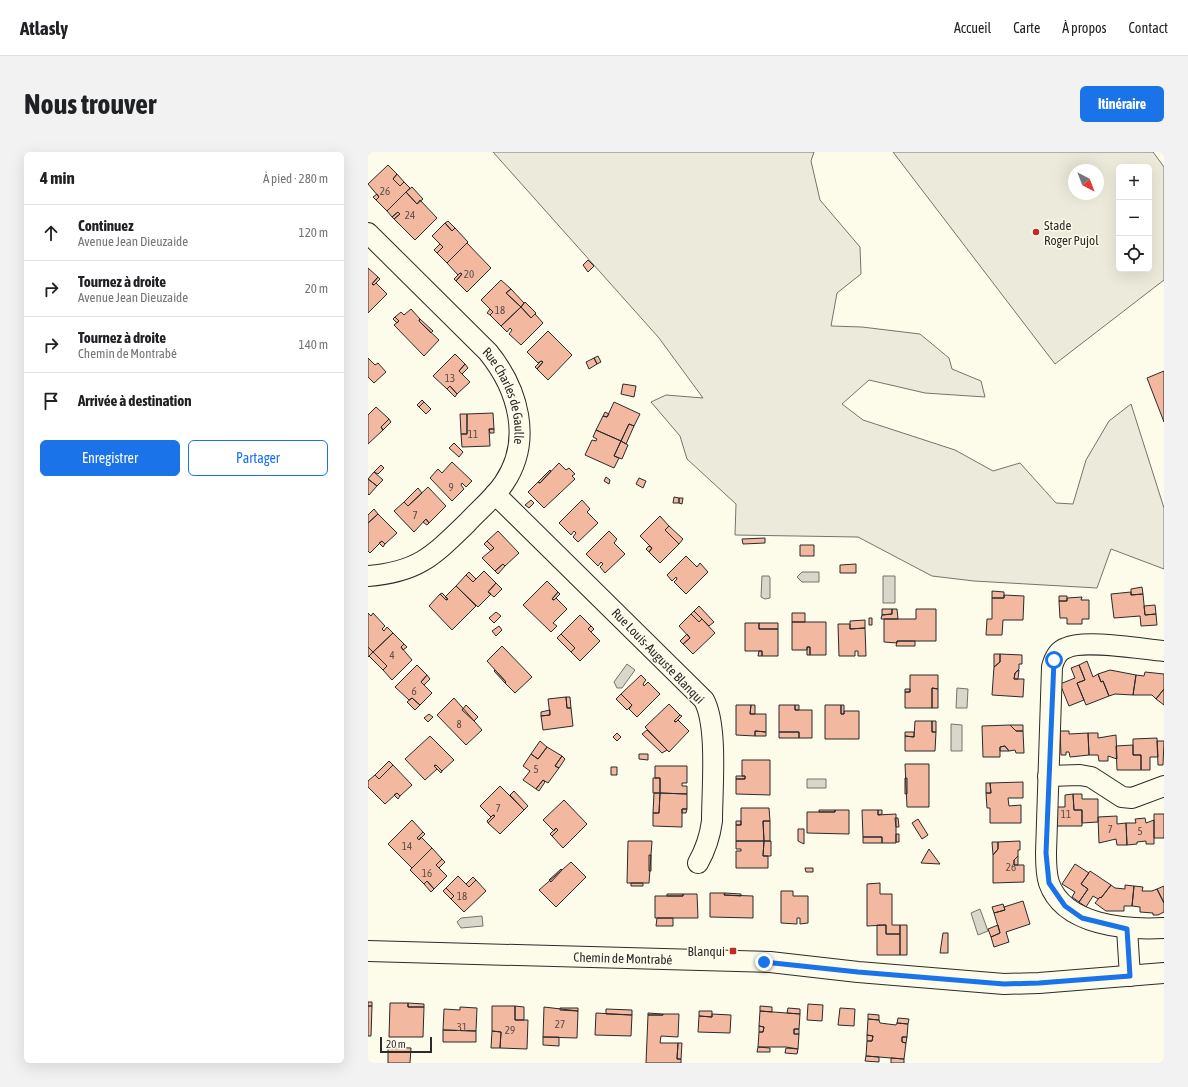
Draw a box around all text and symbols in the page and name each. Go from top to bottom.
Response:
text: Atlasly [20,17,68,39]
text: Accueil [954,20,991,36]
text: Carte [1013,20,1040,36]
text: À propos [1062,20,1107,36]
text: Contact [1129,20,1168,36]
button: Itinéraire [1080,86,1164,122]
text: Nous trouver [24,88,156,120]
north arrow [1068,164,1104,200]
map controls [1116,164,1152,272]
button: + [1116,164,1152,200]
text: 4 min [40,168,75,188]
text: À pied · 280 m [263,171,328,186]
house number: 26 [380,185,390,197]
button: − [1116,200,1152,236]
house number: 24 [405,209,415,221]
text: Continuez [78,217,134,234]
place label: Stade Roger Pujol [1044,218,1099,248]
icon: ahead [40,222,62,244]
text: 120 m [299,225,328,240]
marker: Stade Roger Pujol [1031,227,1041,237]
text: Avenue Jean Dieuzaide [78,234,188,249]
button: locate [1116,236,1152,272]
house number: 20 [464,268,474,280]
text: Tournez à droite [78,273,166,290]
icon: right [40,278,62,300]
text: 20 m [305,281,328,296]
text: Avenue Jean Dieuzaide [78,290,188,305]
house number: 18 [495,304,505,316]
text: Tournez à droite [78,329,166,346]
icon: right [40,334,62,356]
text: 140 m [299,337,328,352]
street label: Rue Charles de Gaulle [480,344,527,445]
text: Chemin de Montrabé [78,346,177,361]
house number: 13 [445,372,455,384]
icon: arrive [40,390,62,412]
text: Arrivée à destination [78,392,192,409]
house number: 11 [468,428,478,440]
button: Enregistrer [40,440,180,476]
button: Partager [188,440,328,476]
house number: 9 [448,481,454,493]
house number: 7 [412,509,418,521]
street label: Rue Louis-Auguste Blanqui [609,605,707,707]
house number: 4 [389,649,395,661]
route start [1045,651,1063,669]
house number: 6 [411,685,417,697]
house number: 8 [456,718,462,730]
house number: 5 [533,763,539,775]
house number: 7 [495,802,501,814]
house number: 11 [1061,808,1071,820]
house number: 7 [1107,823,1113,835]
house number: 5 [1137,825,1143,837]
house number: 14 [402,840,412,852]
house number: 26 [1006,861,1016,873]
house number: 16 [422,867,432,879]
house number: 18 [457,890,467,902]
place label: Blanqui [688,944,725,959]
marker: Blanqui [728,946,738,956]
street label: Chemin de Montrabé [573,949,673,967]
route end [755,953,773,971]
house number: 27 [555,1018,565,1030]
house number: 31 [457,1021,467,1033]
house number: 29 [505,1024,515,1036]
scale bar [380,1035,432,1054]
text: 20 m [386,1038,406,1050]

